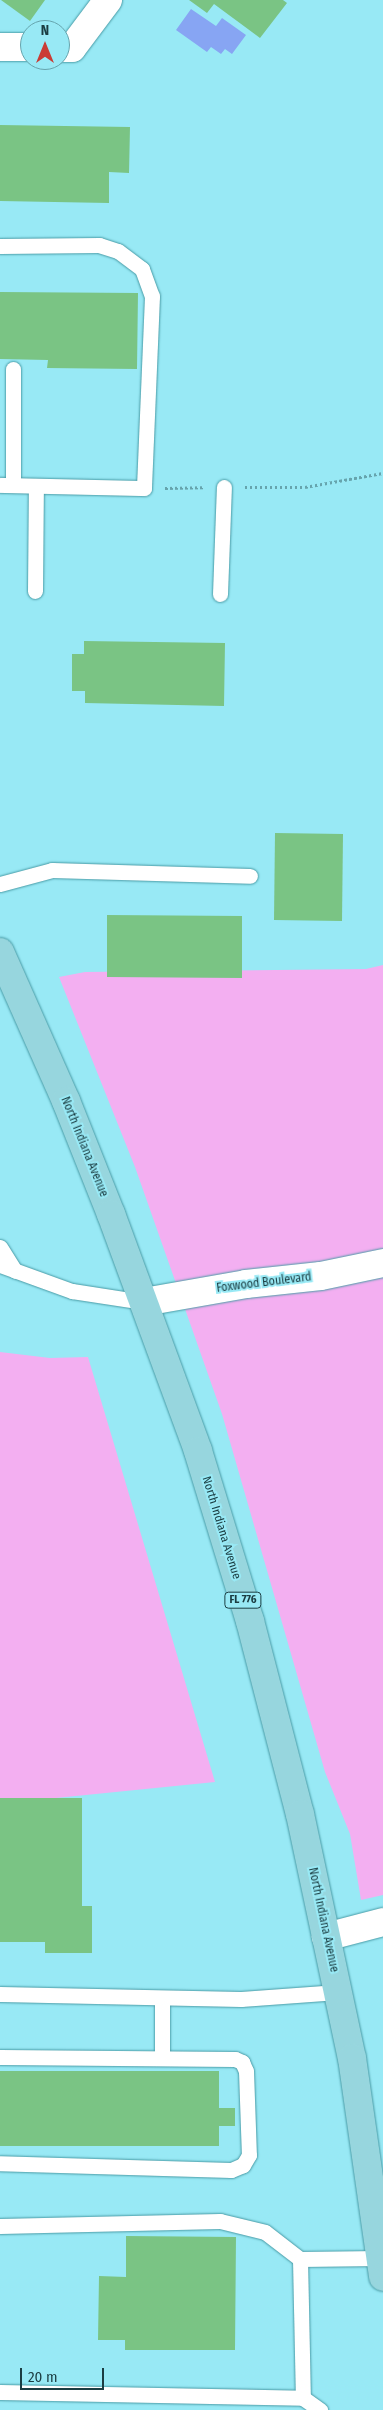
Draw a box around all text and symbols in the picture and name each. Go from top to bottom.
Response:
north arrow [20,20,70,70]
text: N [41,22,49,39]
street label: North Indiana Avenue [57,1095,111,1199]
street label: Foxwood Boulevard [216,1270,312,1296]
street label: North Indiana Avenue [199,1475,243,1581]
road number: FL 776 [224,1592,262,1608]
street label: North Indiana Avenue [305,1866,341,1974]
scale bar [22,2358,106,2390]
text: 20 m [28,2368,58,2386]

